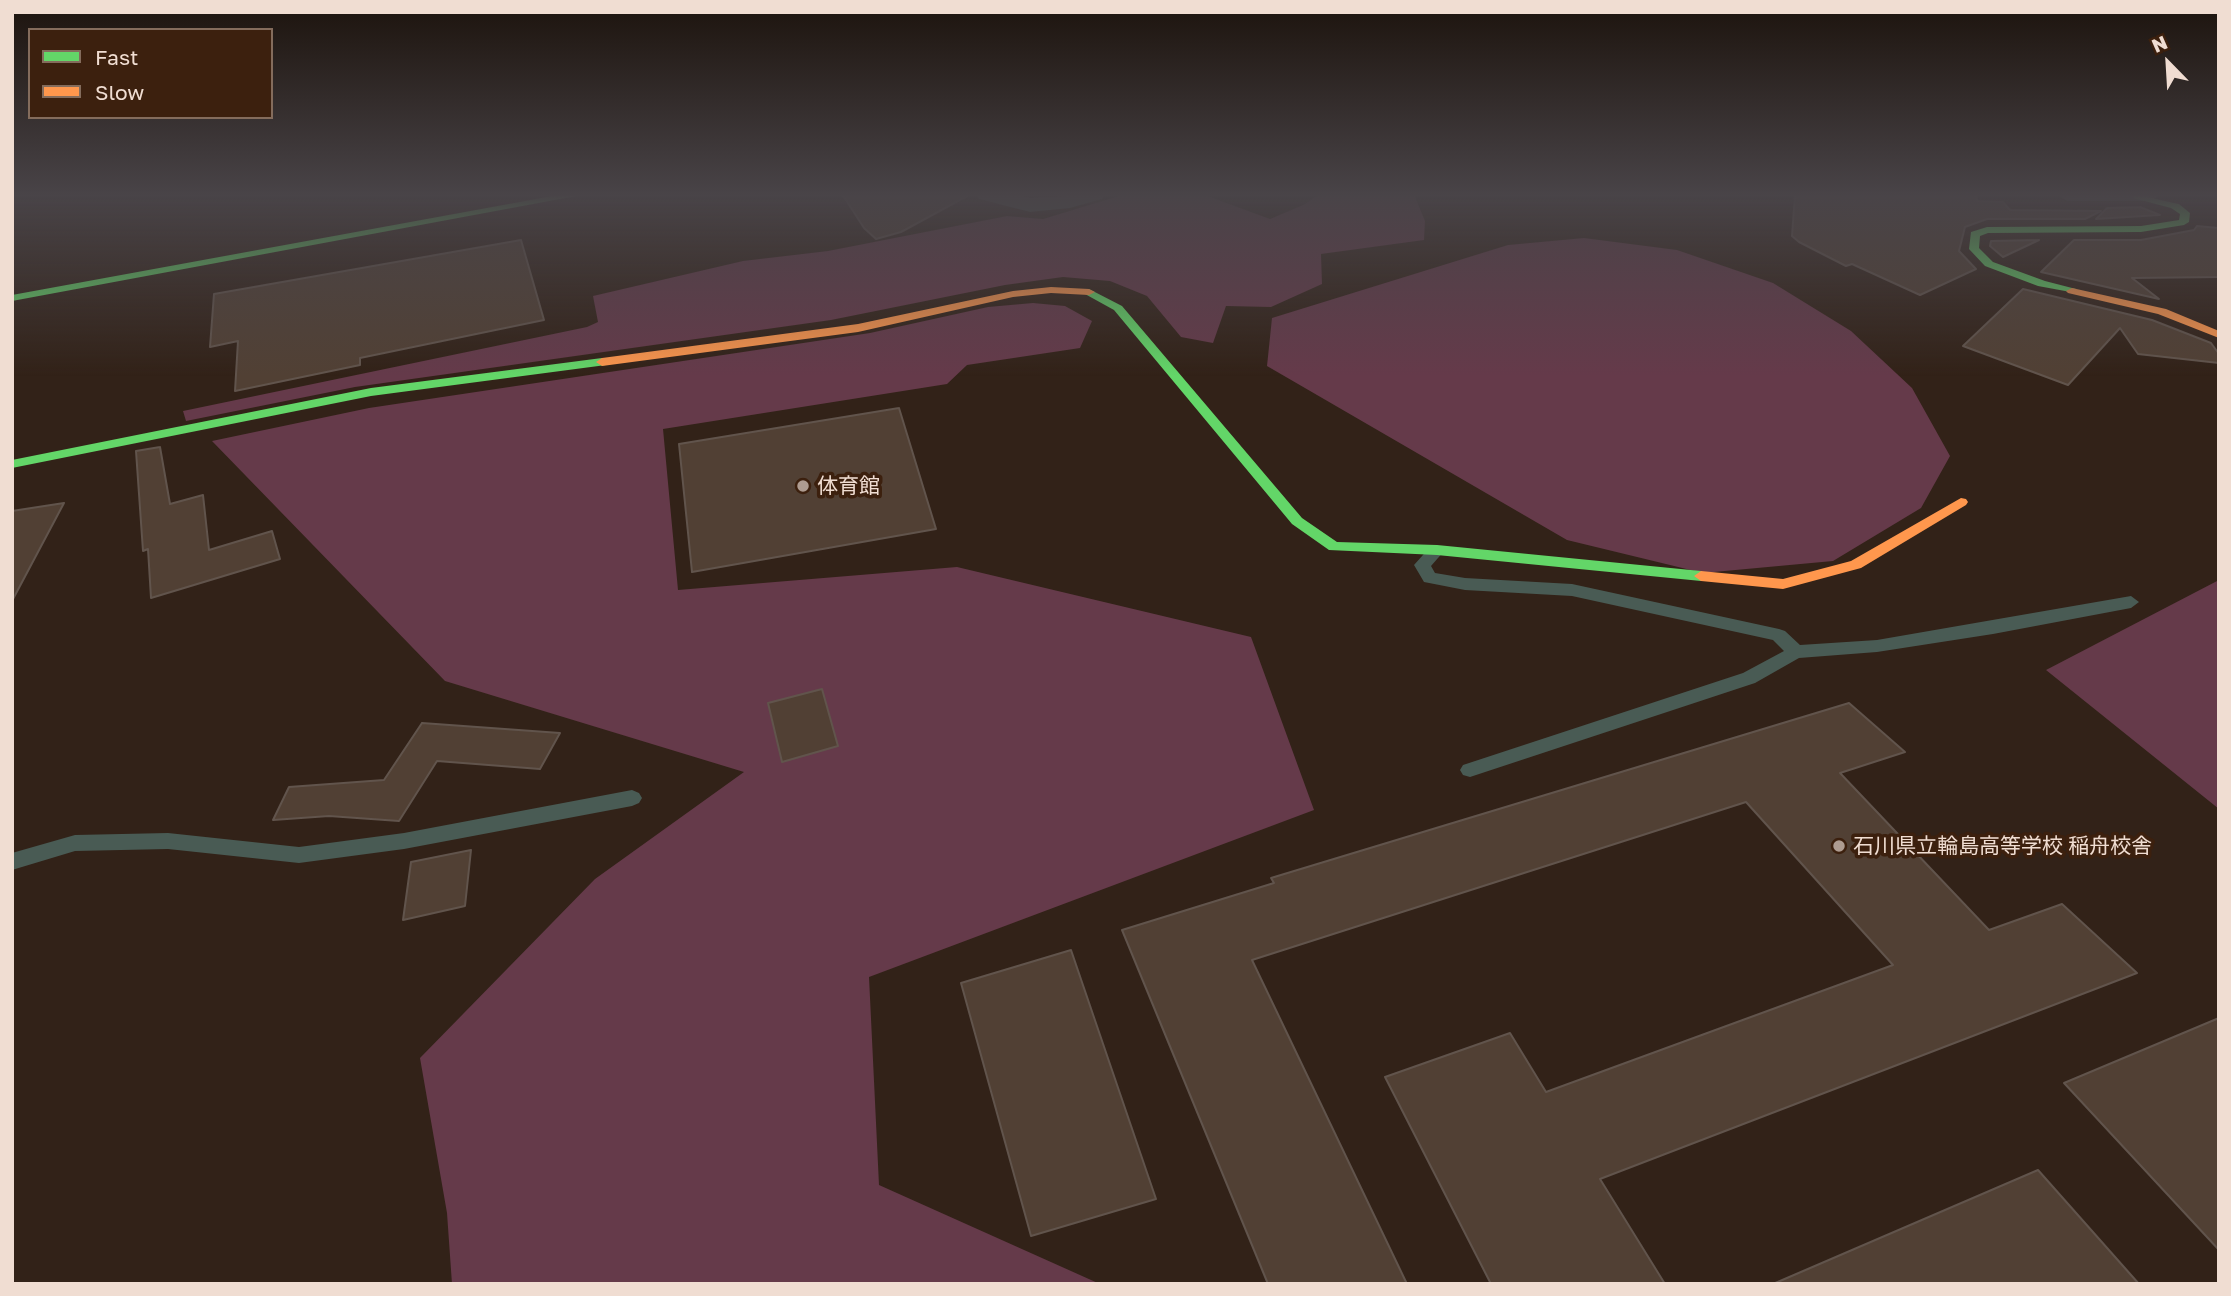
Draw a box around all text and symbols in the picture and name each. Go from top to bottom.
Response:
legend [28,28,273,119]
north arrow [2133,28,2203,98]
text: N [2148,30,2171,57]
text: Fast [95,44,138,70]
text: Slow [95,79,144,105]
place label: 体育館 [817,473,880,499]
marker: 体育館 [795,478,811,494]
place label: 石川県立輪島高等学校 稲舟校舎 [1853,833,2152,859]
marker: 石川県立輪島高等学校 稲舟校舎 [1831,838,1847,854]

